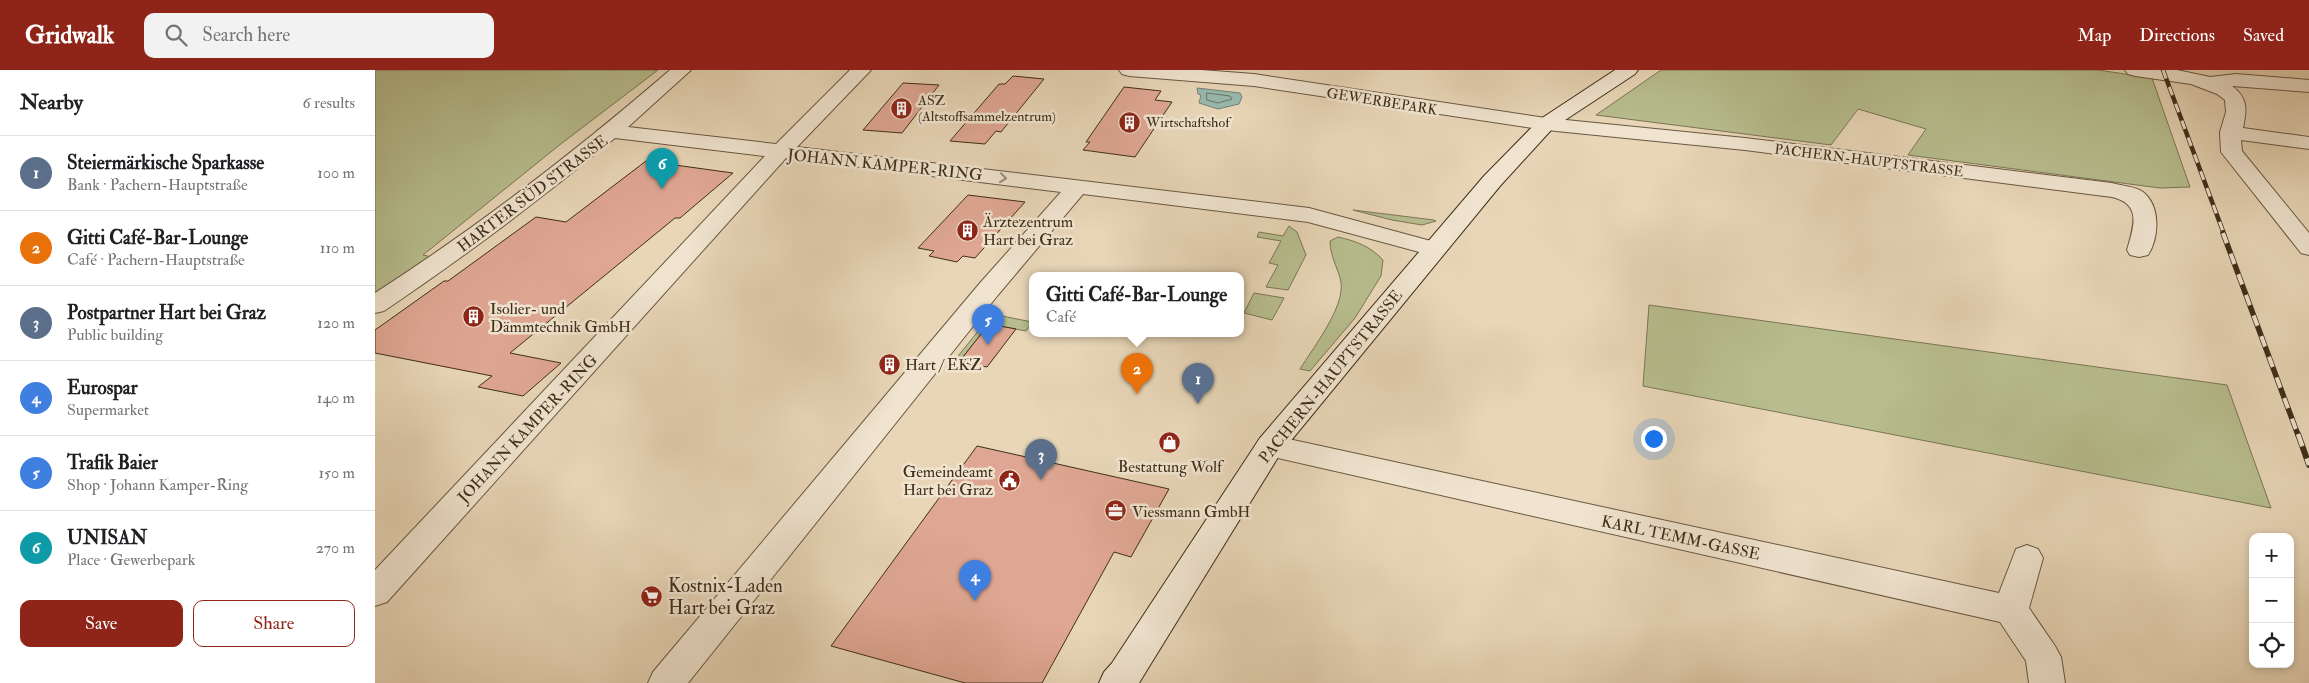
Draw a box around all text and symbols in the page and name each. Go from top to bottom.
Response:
search box [144,13,494,58]
text: Gridwalk [25,20,114,51]
icon: search [162,21,190,49]
text: Search here [202,23,290,47]
text: Map [2078,24,2111,47]
text: Directions [2139,24,2215,47]
text: Saved [2243,24,2284,47]
street label: GEWERBEPARK [1325,84,1439,119]
text: Nearby [20,89,83,116]
place label: ASZ (Altstoffsammelzentrum) [917,92,1056,125]
text: 6 results [303,93,355,113]
building icon: ASZ (Altstoffsammelzentrum) [890,96,914,120]
building icon: Wirtschaftshof [1118,110,1142,134]
place label: Wirtschaftshof [1145,114,1232,131]
street label: HARTER SÜD STRASSE [453,131,612,257]
street label: PACHERN-HAUPTSTRASSE [1774,140,1964,181]
street label: JOHANN KAMPER-RING [785,145,983,186]
pin: 6 [646,148,678,189]
text: Steiermärkische Sparkasse [67,151,264,175]
text: 1 [33,163,39,183]
text: 100 m [317,163,355,183]
one-way arrow [1000,172,1008,183]
text: Bank · Pachern-Hauptstraße [67,175,248,195]
place label: Ärztezentrum Hart bei Graz [982,212,1074,250]
building icon: Ärztezentrum Hart bei Graz [955,218,979,242]
text: Gitti Café-Bar-Lounge [67,226,248,250]
text: 2 [32,238,40,258]
text: 110 m [320,238,355,258]
text: Café · Pachern-Hauptstraße [67,250,245,270]
popup [1029,272,1244,337]
text: Gitti Café-Bar-Lounge [1046,283,1227,307]
street label: PACHERN-HAUPTSTRASSE [1255,286,1407,467]
place label: Isolier- und Dämmtechnik GmbH [490,299,631,337]
text: Postpartner Hart bei Graz [67,301,266,325]
pin: 5 [972,304,1004,345]
building icon: Isolier- und Dämmtechnik GmbH [462,305,486,329]
text: Café [1046,307,1076,327]
text: 3 [33,313,39,333]
text: 120 m [317,313,355,333]
text: Public building [67,325,163,345]
street label: JOHANN KAMPER-RING [453,350,603,509]
building icon: Hart / EKZ [877,352,901,376]
pin: 2 [1121,353,1153,394]
place label: Hart / EKZ [905,355,981,375]
pin: 1 [1182,363,1214,404]
text: Eurospar [67,376,138,400]
text: 4 [32,388,40,408]
text: 140 m [317,388,355,408]
text: Supermarket [67,400,149,420]
your location [1641,426,1667,452]
shop icon: Bestattung Wolf [1158,430,1182,454]
pin: 3 [1025,439,1057,480]
text: Trafik Baier [67,451,158,475]
place label: Bestattung Wolf [1118,457,1225,477]
place label: Gemeindeamt Hart bei Graz [903,462,993,500]
text: 5 [32,463,40,483]
text: 150 m [318,463,355,483]
public building icon: Gemeindeamt Hart bei Graz [997,468,1021,492]
text: Shop · Johann Kamper-Ring [67,475,248,495]
office icon: Viessmann GmbH [1104,499,1128,523]
place label: Viessmann GmbH [1132,502,1250,522]
street label: KARL TEMM-GASSE [1600,511,1762,565]
text: UNISAN [67,526,147,550]
map controls [2249,533,2294,668]
button: + [2249,533,2294,578]
text: 6 [32,538,40,558]
text: 270 m [316,538,355,558]
text: Place · Gewerbepark [67,550,195,570]
pin: 4 [959,560,991,601]
place label: Kostnix-Laden Hart bei Graz [668,574,783,620]
button: − [2249,578,2294,623]
supermarket icon: Kostnix-Laden Hart bei Graz [640,584,664,608]
button: Save [20,600,183,647]
button: Share [193,600,355,647]
button: locate [2249,623,2294,668]

